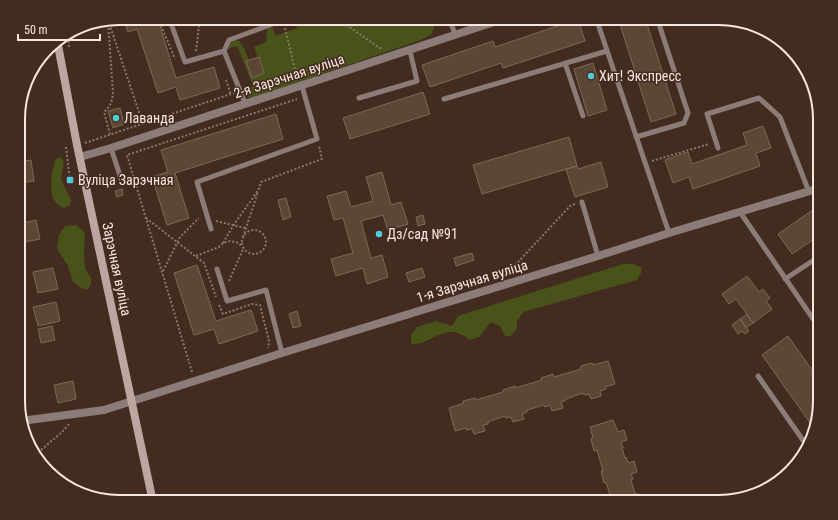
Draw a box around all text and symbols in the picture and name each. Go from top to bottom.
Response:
scale bar [18,16,100,42]
text: 50 m [24,23,48,37]
street label: 2-я Зарэчная вуліца [232,51,346,101]
place label: Хит! Экспресс [599,68,681,84]
marker: Хит! Экспресс [586,71,596,81]
place label: Лаванда [124,110,174,126]
marker: Лаванда [111,113,121,123]
place label: Вуліца Зарэчная [78,172,174,188]
marker: Вуліца Зарэчная [65,175,75,185]
street label: Зарэчная вуліца [99,221,135,317]
place label: Дз/сад №91 [387,226,458,242]
marker: Дз/сад №91 [374,229,384,239]
street label: 1-я Зарэчная вуліца [415,256,529,306]

